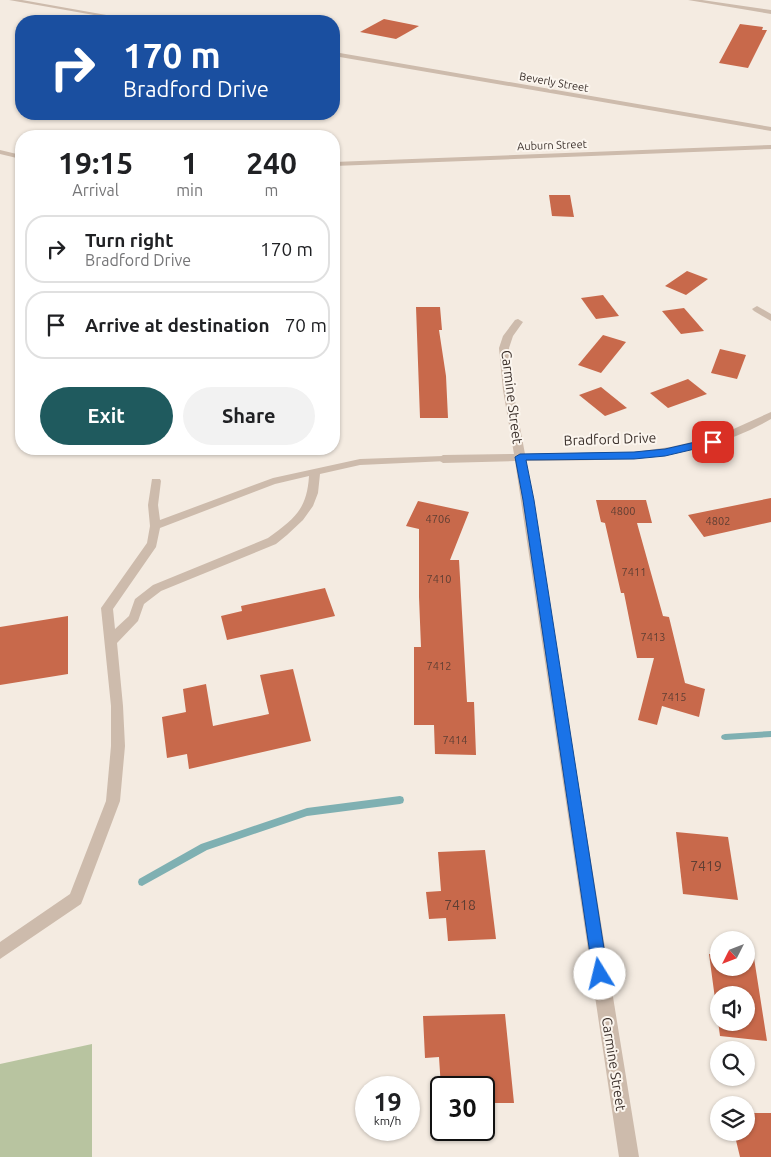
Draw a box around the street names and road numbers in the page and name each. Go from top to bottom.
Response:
street label: Beverly Street [518,70,590,94]
street label: Auburn Street [517,138,588,152]
street label: Carmine Street [498,349,526,445]
street label: Bradford Drive [563,429,657,449]
street label: Carmine Street [599,1016,629,1112]

